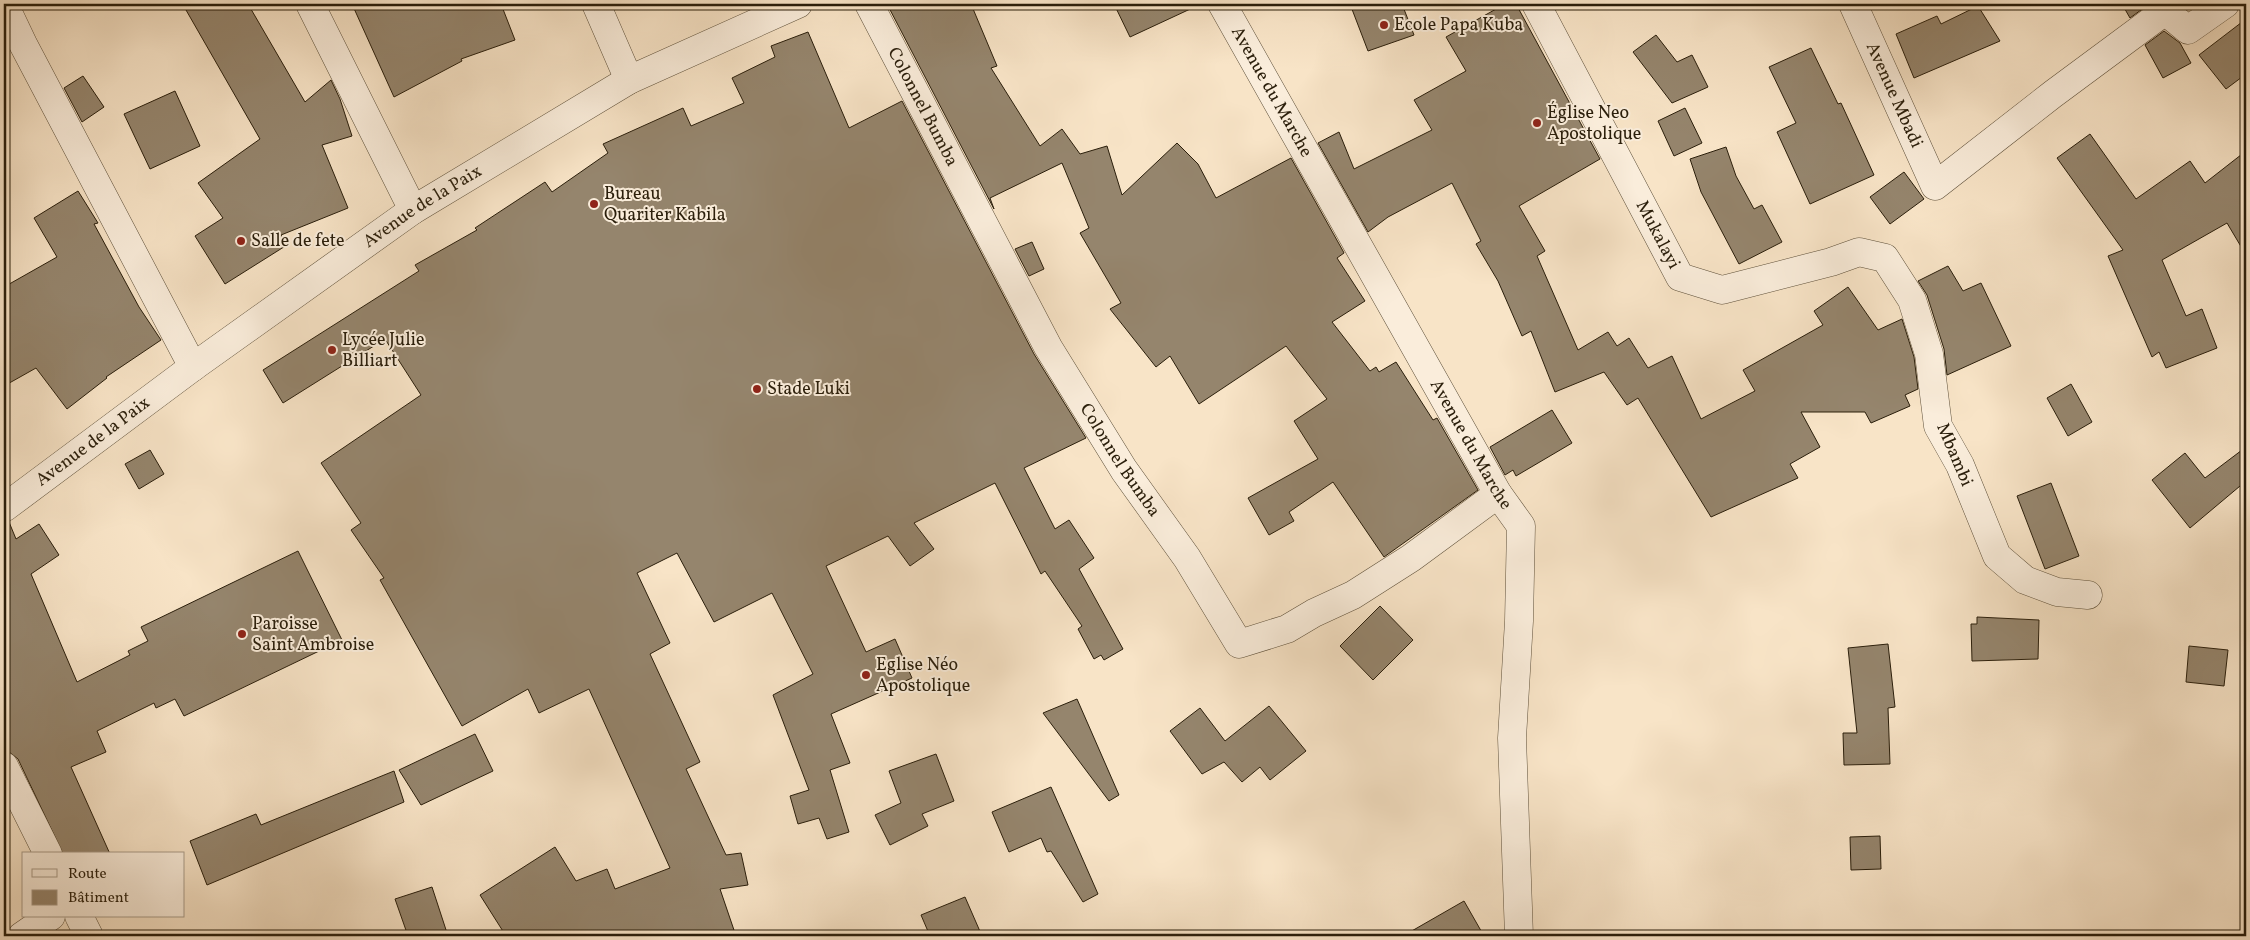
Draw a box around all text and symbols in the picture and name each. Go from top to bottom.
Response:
place label: Ecole Papa Kuba [1394,13,1523,38]
marker: Ecole Papa Kuba [1378,19,1390,31]
street label: Avenue du Marche [1225,22,1318,162]
street label: Avenue Mbadi [1859,38,1929,152]
street label: Colonnel Bumba [881,43,964,171]
place label: Église Neo Apostolique [1547,101,1641,147]
marker: Église Neo Apostolique [1531,117,1543,129]
street label: Avenue de la Paix [358,159,487,254]
place label: Bureau Quariter Kabila [604,182,726,228]
street label: Mukalayi [1629,196,1686,274]
marker: Bureau Quariter Kabila [588,198,600,210]
place label: Salle de fete [251,229,344,254]
marker: Salle de fete [235,235,247,247]
place label: Lycée Julie Billiart [342,328,425,374]
marker: Lycée Julie Billiart [326,344,338,356]
street label: Avenue du Marche [1423,375,1518,515]
place label: Stade Luki [767,377,850,402]
marker: Stade Luki [751,383,763,395]
street label: Avenue de la Paix [31,391,155,493]
street label: Colonnel Bumba [1073,399,1166,522]
street label: Mbambi [1929,419,1979,491]
place label: Paroisse Saint Ambroise [252,612,374,658]
marker: Paroisse Saint Ambroise [236,628,248,640]
place label: Eglise Néo Apostolique [876,653,970,699]
marker: Eglise Néo Apostolique [860,669,872,681]
legend [22,852,185,918]
text: Route [68,864,107,885]
text: Bâtiment [68,888,129,909]

